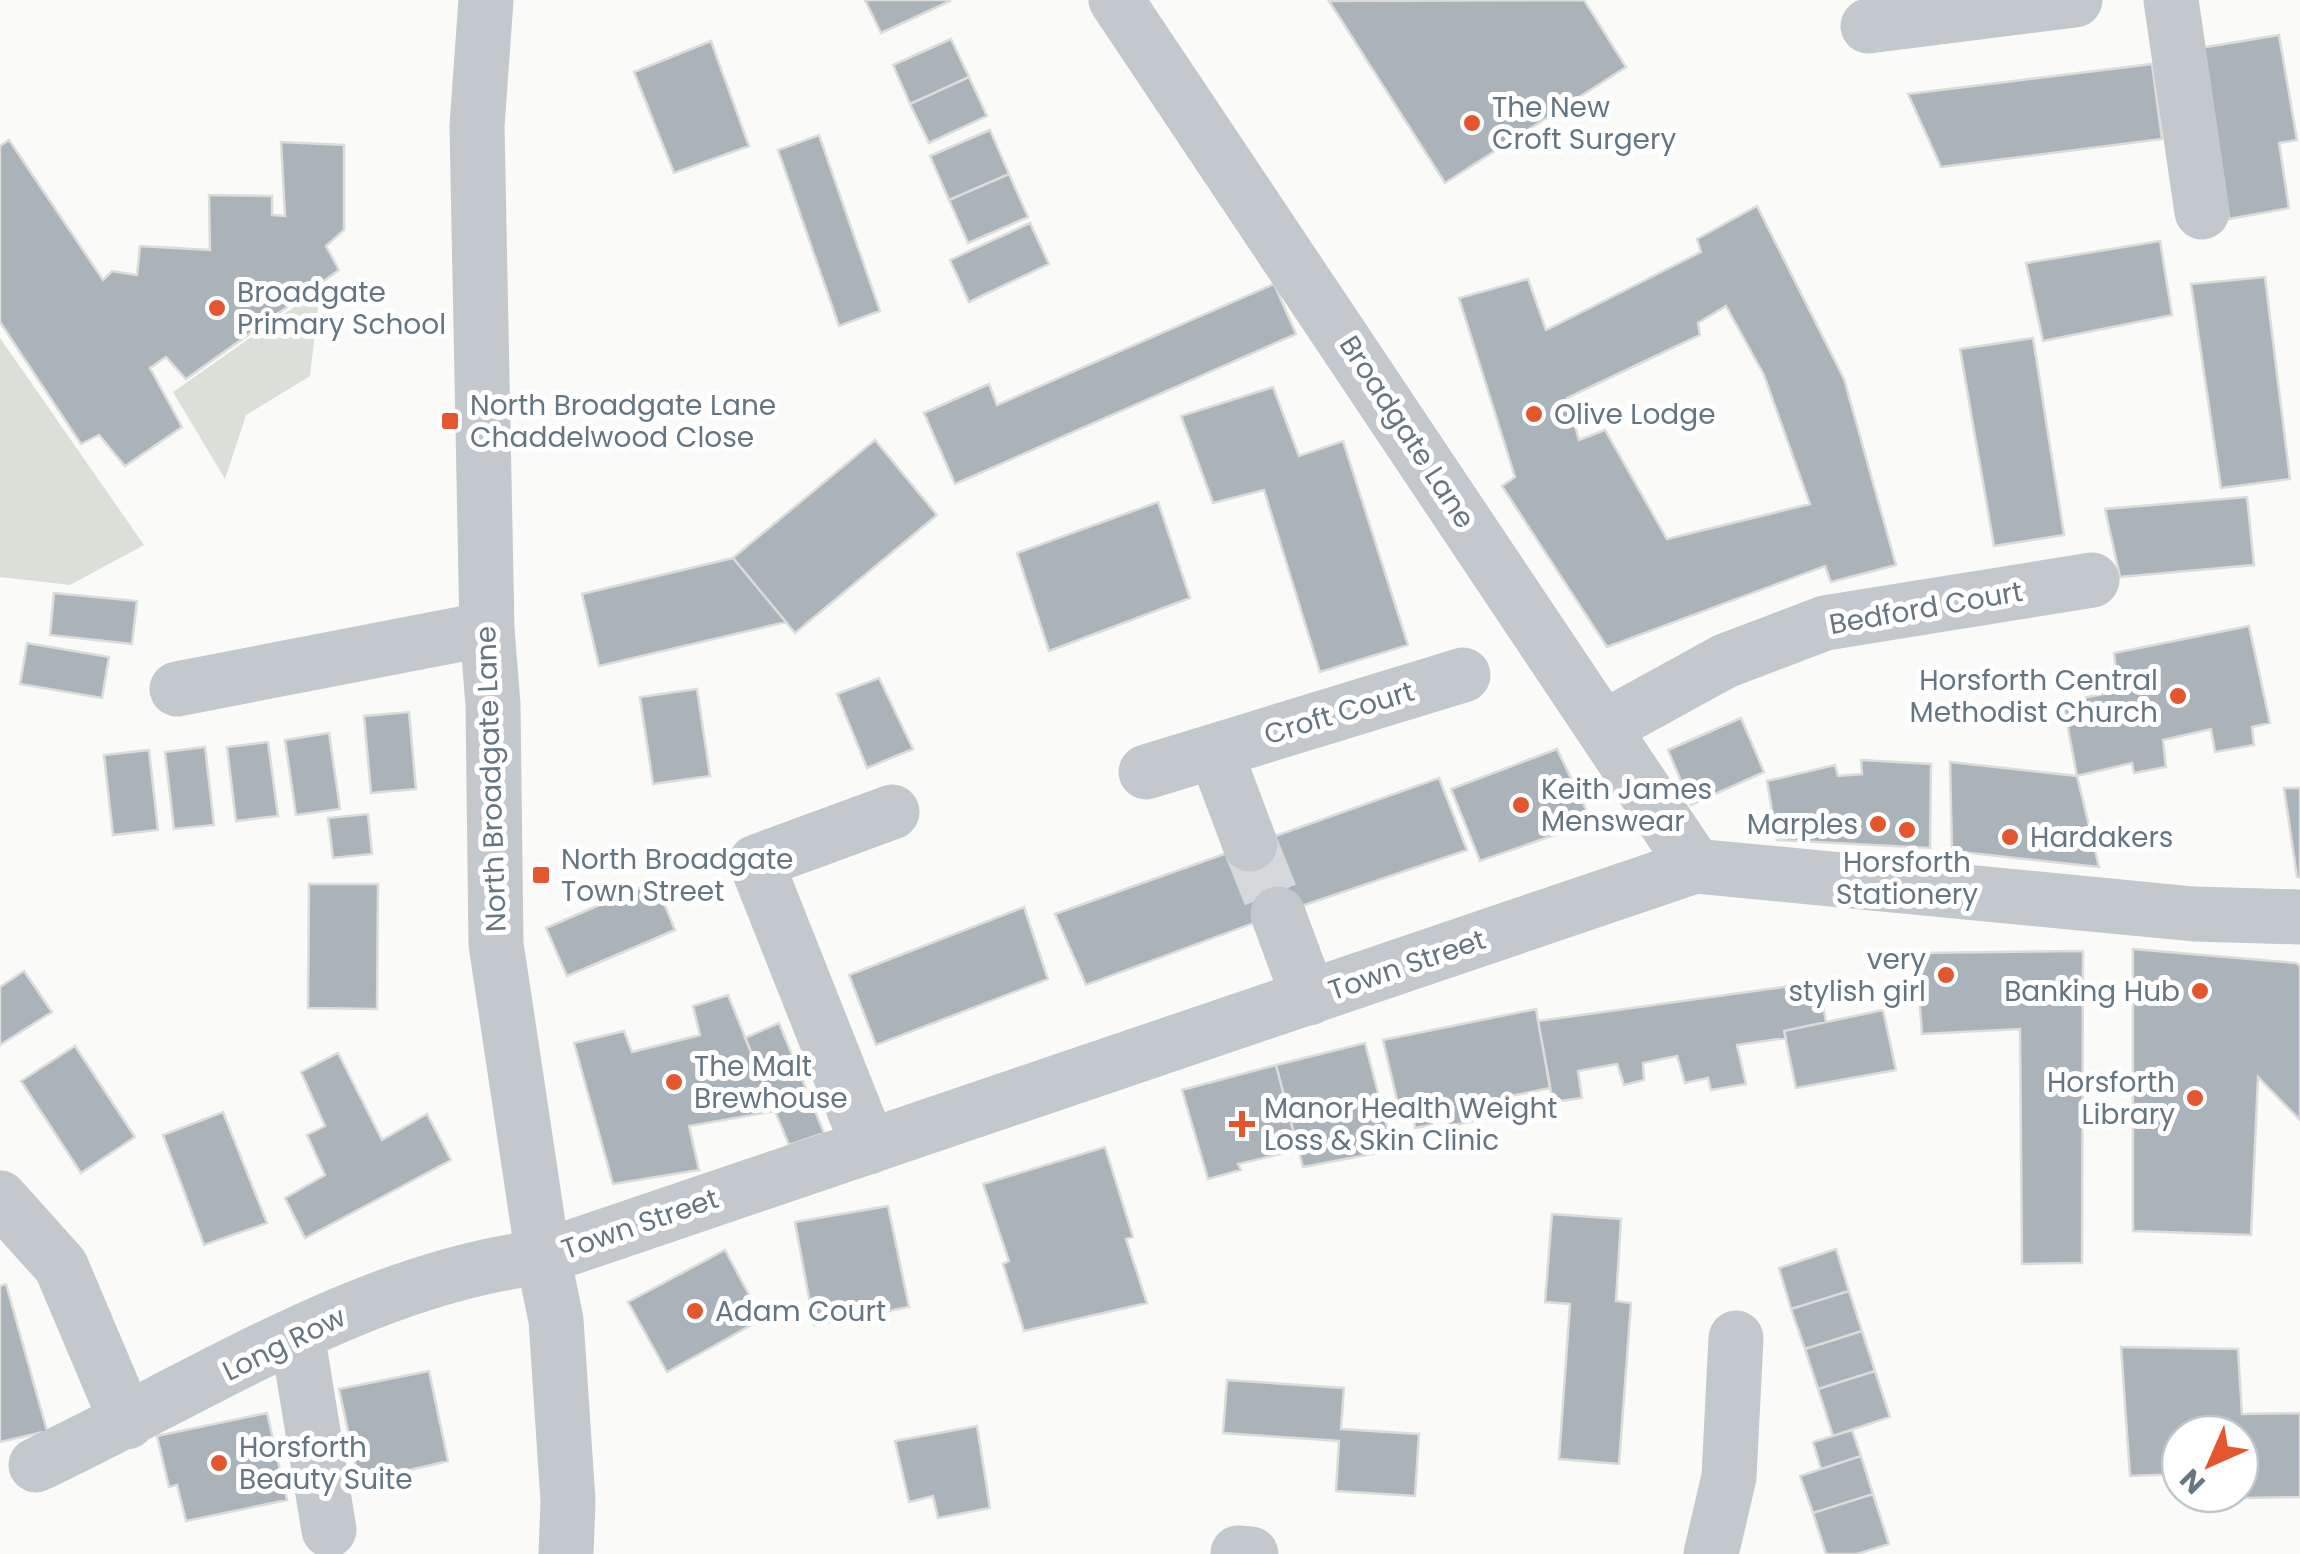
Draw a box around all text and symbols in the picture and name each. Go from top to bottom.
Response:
place label: The New Croft Surgery [1492,88,1676,159]
marker: The New Croft Surgery [1461,112,1483,134]
place label: Broadgate Primary School [237,273,446,344]
marker: Broadgate Primary School [206,297,228,319]
street label: Broadgate Lane [1330,328,1484,536]
place label: North Broadgate Lane Chaddelwood Close [470,386,776,457]
place label: Olive Lodge [1554,395,1716,434]
marker: Olive Lodge [1523,403,1545,425]
marker: North Broadgate Lane Chaddelwood Close [439,410,461,432]
street label: Bedford Court [1826,572,2026,644]
street label: North Broadgate Lane [466,625,516,933]
place label: Horsforth Central Methodist Church [1910,661,2158,732]
street label: Croft Court [1259,672,1419,754]
marker: Horsforth Central Methodist Church [2167,685,2189,707]
place label: Keith James Menswear [1541,770,1712,841]
marker: Keith James Menswear [1510,794,1532,816]
place label: Marples [1747,805,1858,844]
marker: Marples [1867,813,1889,835]
place label: Hardakers [2030,818,2173,857]
marker: Horsforth Stationery [1896,819,1918,841]
marker: Hardakers [1999,826,2021,848]
place label: North Broadgate Town Street [561,840,793,911]
place label: Horsforth Stationery [1836,843,1978,914]
marker: North Broadgate Town Street [530,864,552,886]
street label: Town Street [1323,920,1491,1010]
place label: very stylish girl [1788,940,1926,1011]
marker: very stylish girl [1935,964,1957,986]
place label: Banking Hub [2004,972,2180,1011]
marker: Banking Hub [2189,980,2211,1002]
place label: The Malt Brewhouse [694,1047,848,1118]
place label: Horsforth Library [2047,1063,2175,1134]
marker: The Malt Brewhouse [663,1071,685,1093]
marker: Horsforth Library [2184,1087,2206,1109]
place label: Manor Health Weight Loss & Skin Clinic [1264,1089,1558,1160]
marker: Manor Health Weight Loss & Skin Clinic [1229,1111,1255,1137]
street label: Town Street [556,1179,724,1269]
place label: Adam Court [715,1292,886,1331]
street label: Long Row [216,1297,352,1391]
marker: Adam Court [684,1300,706,1322]
north arrow [2160,1414,2260,1514]
place label: Horsforth Beauty Suite [239,1428,413,1499]
marker: Horsforth Beauty Suite [208,1452,230,1474]
text: N [2171,1460,2214,1503]

